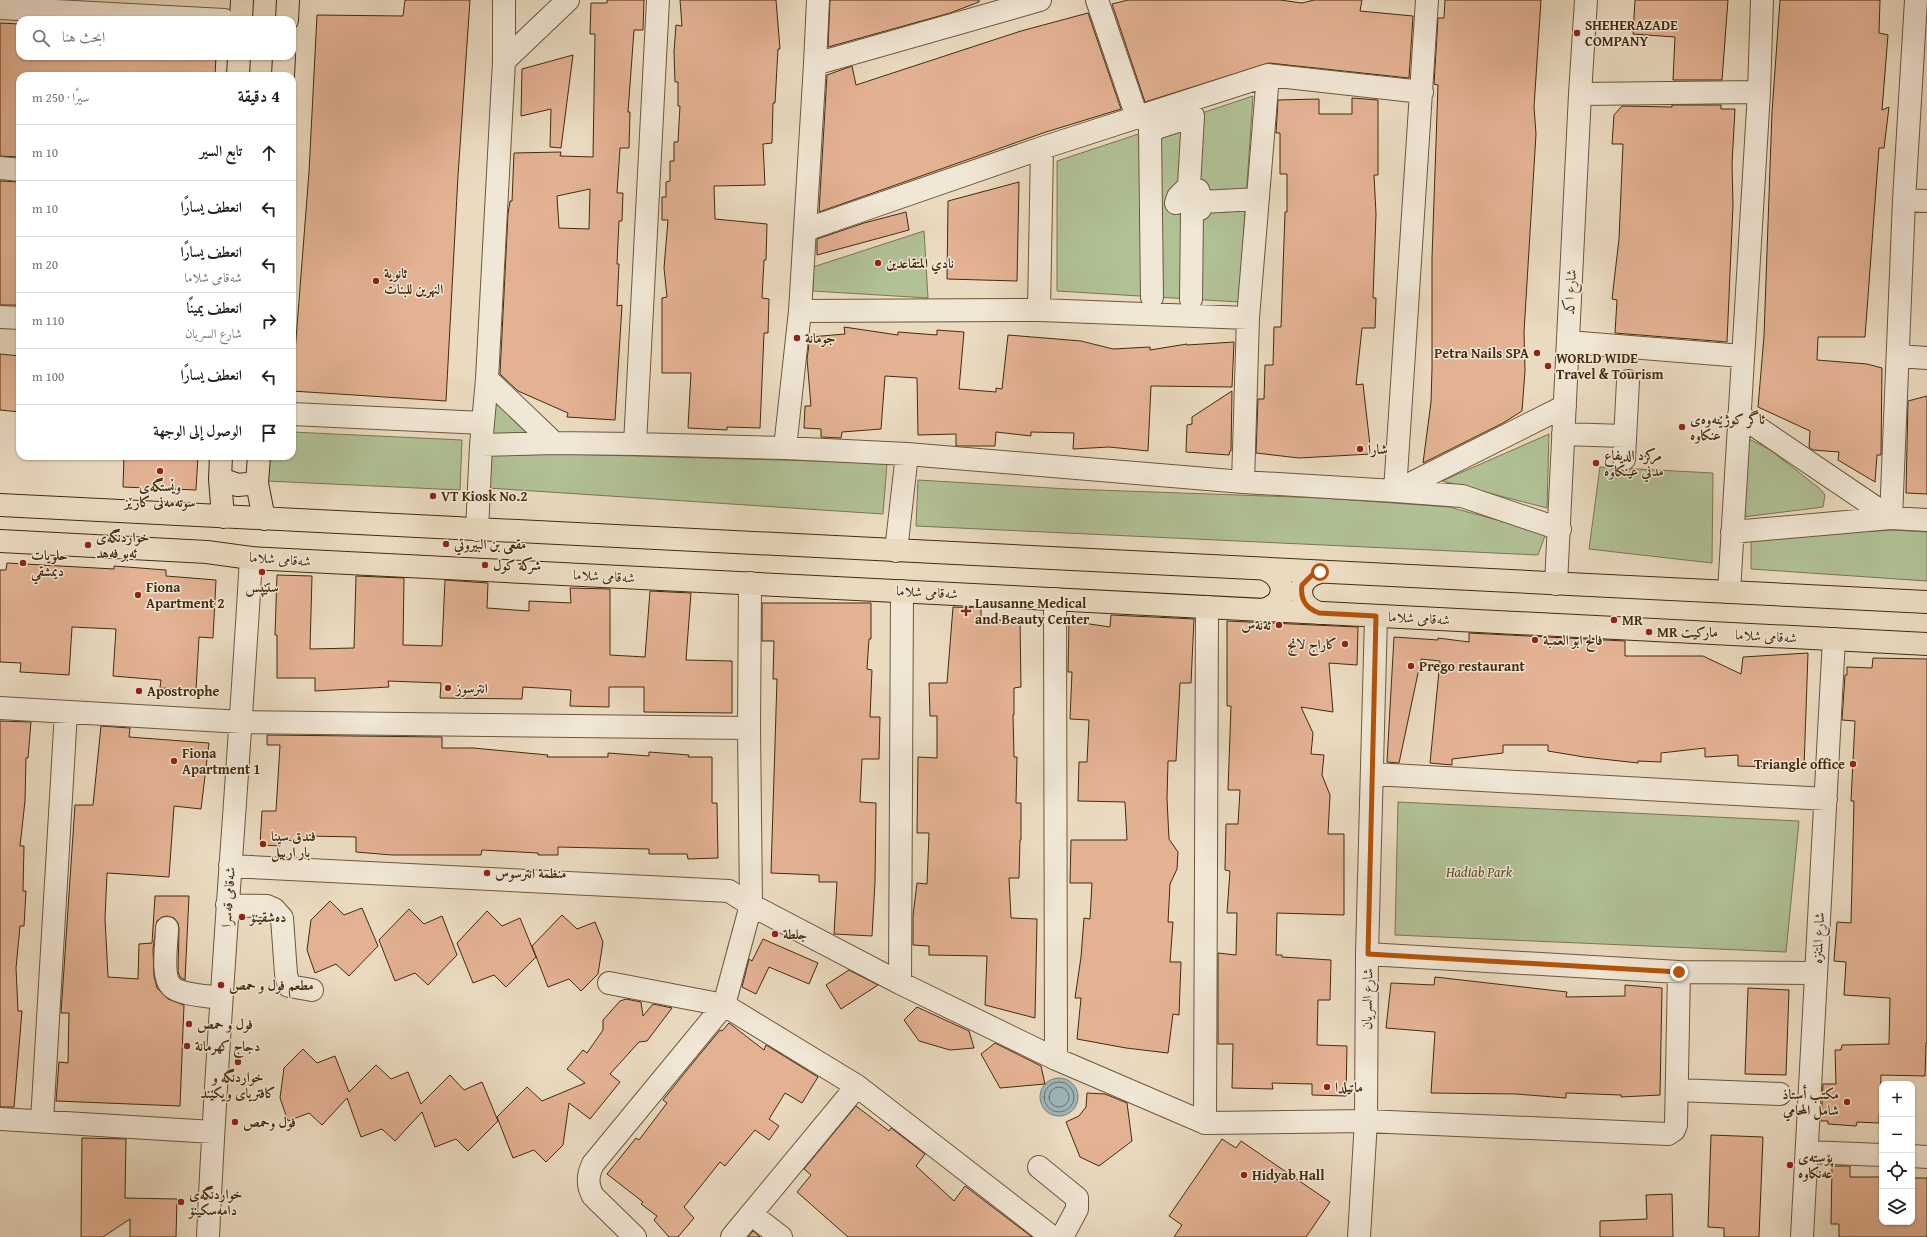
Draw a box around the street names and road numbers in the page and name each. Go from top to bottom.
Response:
street label: شارع اكد [1559,269,1583,315]
street label: شەقامی شلاما [248,547,312,571]
street label: شەقامی شلاما [573,564,636,588]
street label: شەقامی شلاما [896,580,959,604]
street label: شەقامی شلاما [1388,606,1451,630]
street label: شەقامی شلاما [1735,624,1798,648]
street label: شەقامی قەسرا [216,866,240,928]
street label: شارع المتنزه [1807,912,1831,964]
street label: شارع السريان [1356,968,1380,1030]

